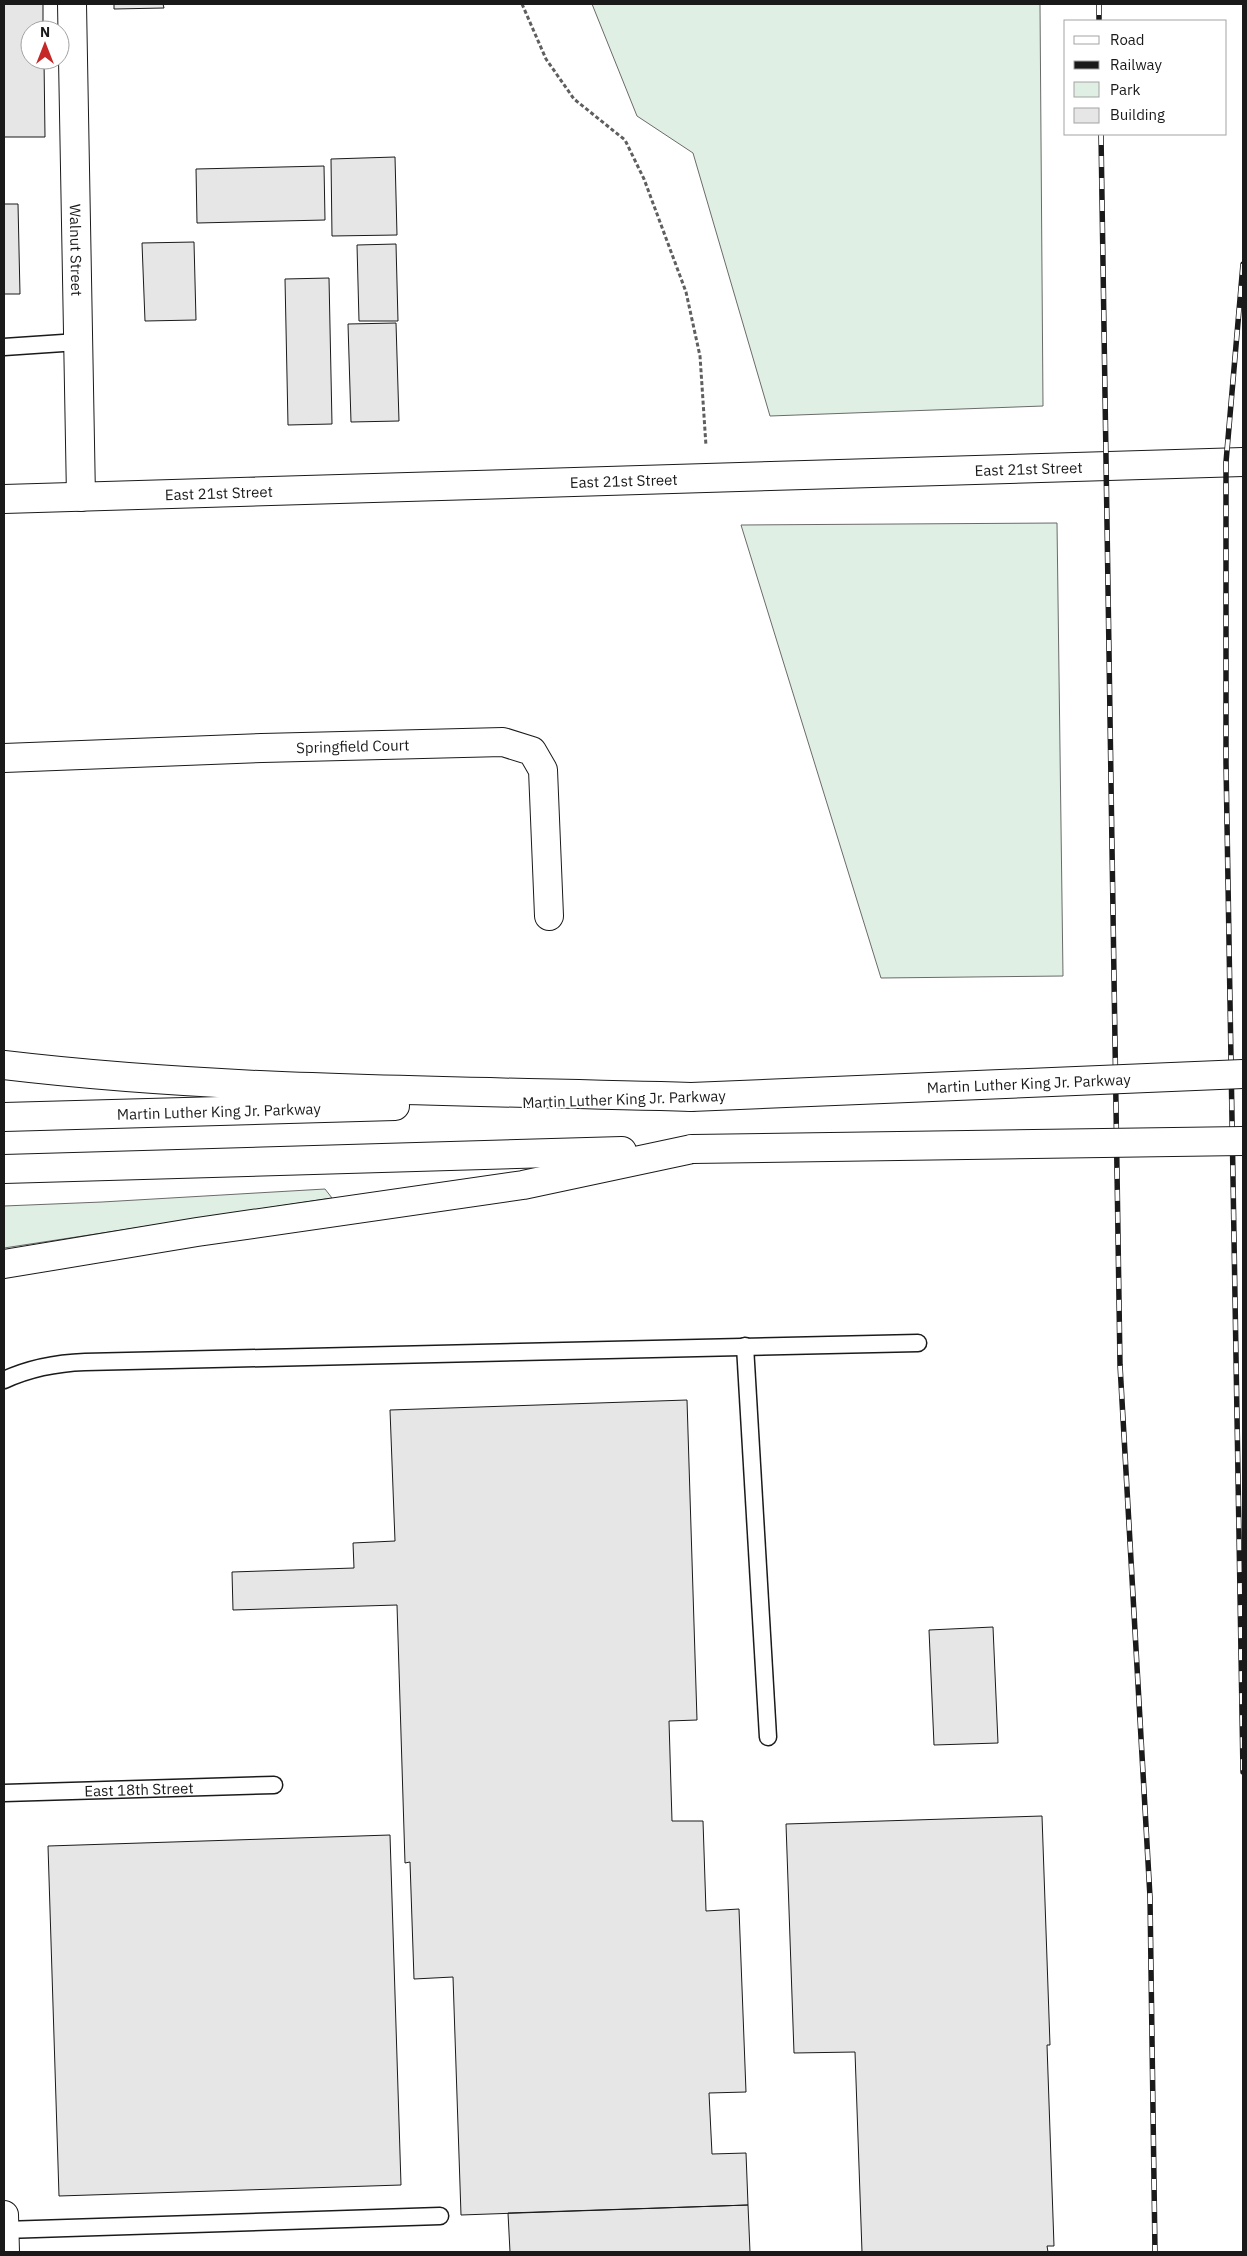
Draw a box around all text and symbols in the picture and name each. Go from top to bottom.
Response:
north arrow [20,20,70,70]
legend [1064,20,1227,135]
text: N [40,23,50,41]
text: Road [1110,30,1145,49]
text: Railway [1110,55,1163,74]
text: Park [1110,80,1140,99]
text: Building [1110,105,1165,124]
street label: Walnut Street [66,204,87,296]
street label: East 21st Street [974,457,1083,480]
street label: East 21st Street [569,469,678,492]
street label: East 21st Street [165,481,273,504]
street label: Springfield Court [296,735,410,757]
street label: Martin Luther King Jr. Parkway [926,1069,1132,1097]
street label: Martin Luther King Jr. Parkway [522,1086,727,1112]
street label: Martin Luther King Jr. Parkway [117,1099,322,1123]
street label: East 18th Street [84,1778,194,1800]

